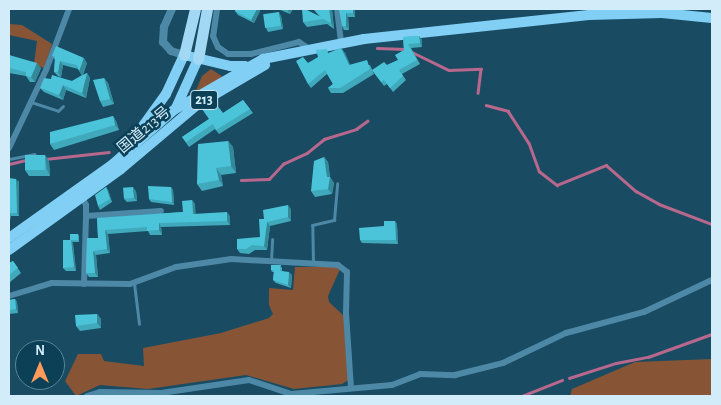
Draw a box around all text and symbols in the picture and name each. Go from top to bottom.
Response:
road number: 213 [189,88,219,112]
street label: 国道213号 [114,103,174,157]
north arrow [15,340,65,390]
text: N [35,344,45,358]

